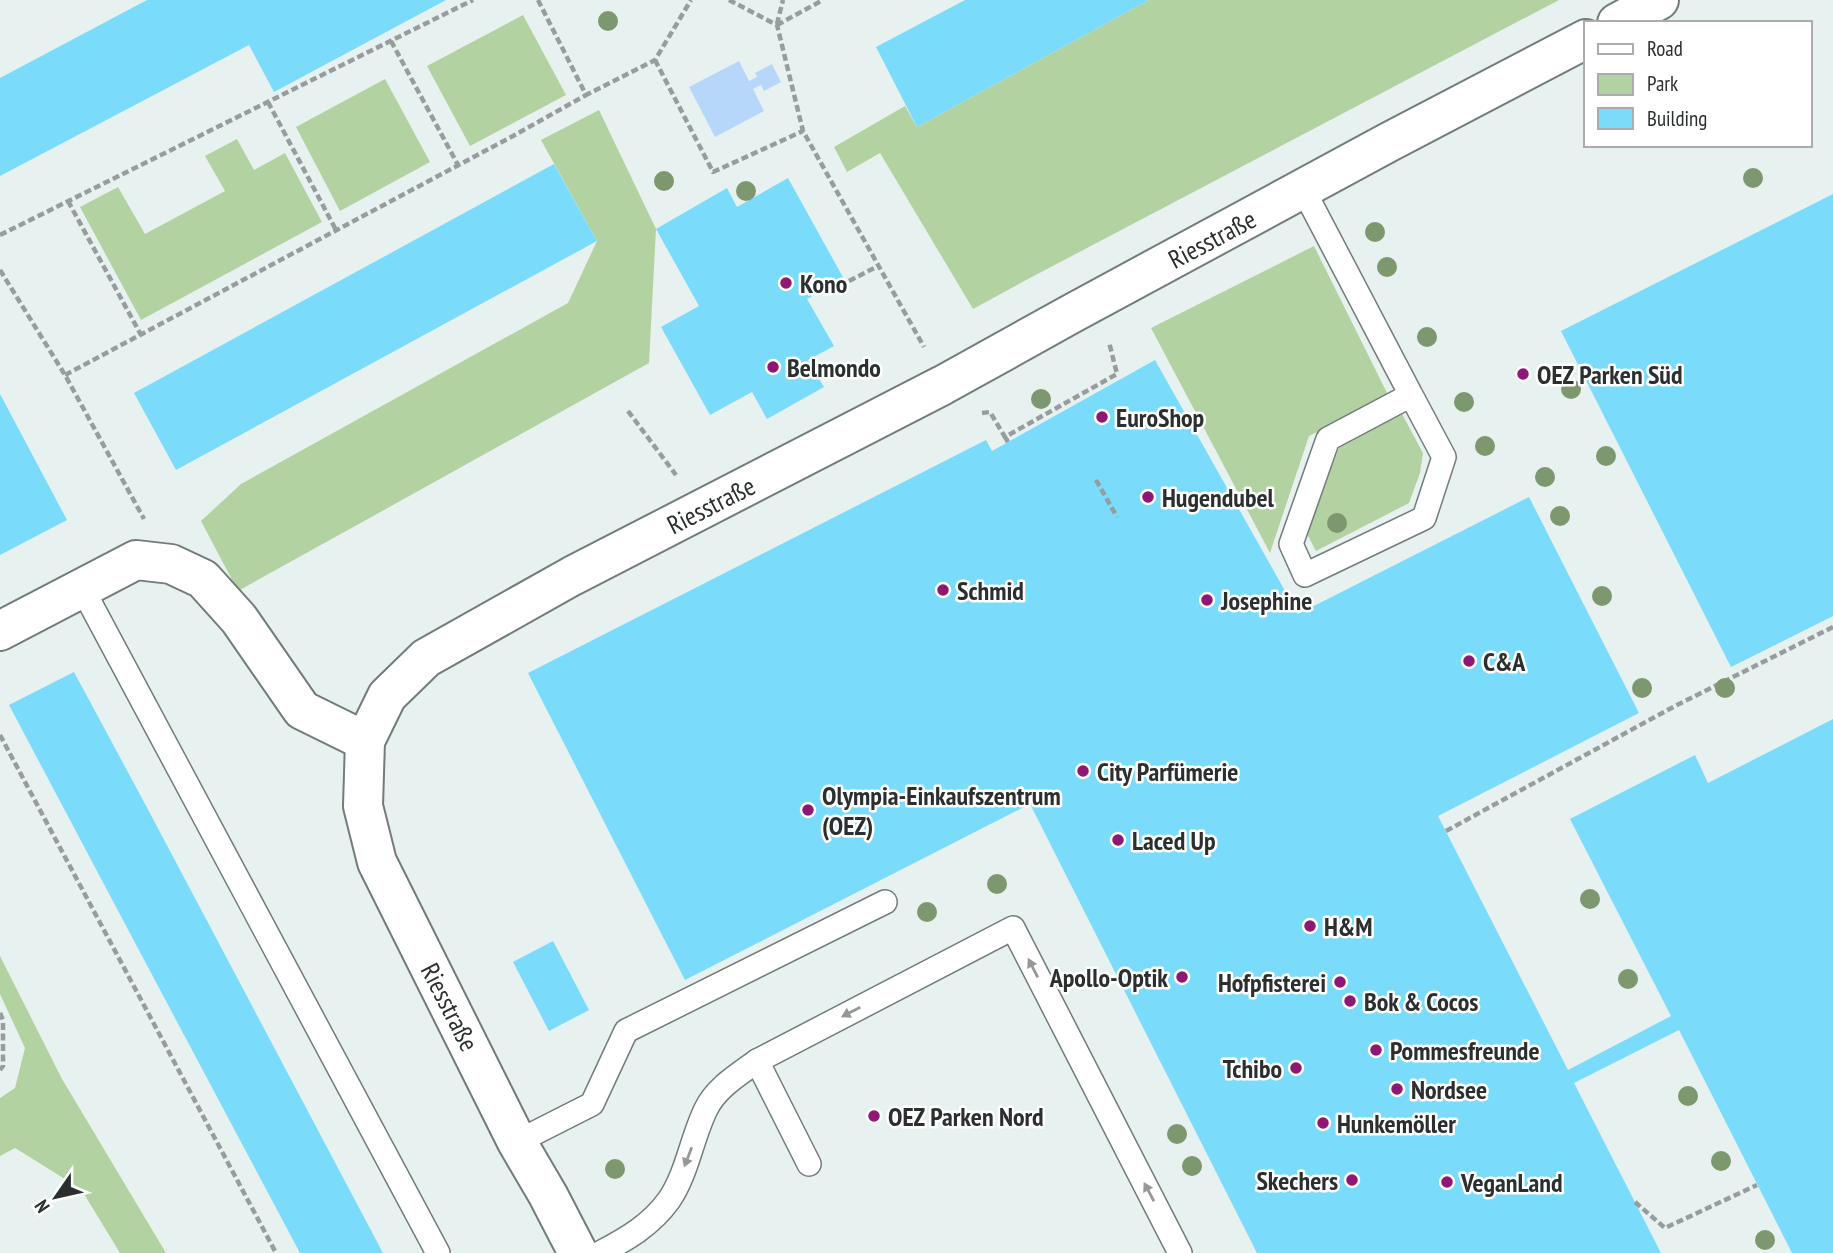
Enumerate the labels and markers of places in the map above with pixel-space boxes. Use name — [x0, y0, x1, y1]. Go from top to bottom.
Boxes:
place label: Kono — [800, 267, 847, 300]
marker: Kono — [778, 275, 794, 291]
place label: Belmondo — [787, 351, 881, 384]
place label: OEZ Parken Süd — [1537, 358, 1682, 391]
marker: Belmondo — [765, 359, 781, 375]
marker: OEZ Parken Süd — [1515, 366, 1531, 382]
place label: EuroShop — [1116, 401, 1204, 434]
marker: EuroShop — [1094, 409, 1110, 425]
place label: Hugendubel — [1162, 481, 1275, 514]
marker: Hugendubel — [1140, 489, 1156, 505]
place label: Schmid — [957, 574, 1024, 607]
marker: Schmid — [935, 582, 951, 598]
place label: Josephine — [1220, 584, 1312, 617]
marker: Josephine — [1199, 592, 1215, 608]
place label: C&A — [1483, 645, 1526, 678]
marker: C&A — [1461, 653, 1477, 669]
place label: City Parfümerie — [1097, 755, 1238, 788]
marker: City Parfümerie — [1075, 763, 1091, 779]
place label: Olympia-Einkaufszentrum (OEZ) — [822, 779, 1061, 842]
marker: Olympia-Einkaufszentrum (OEZ) — [800, 802, 816, 818]
place label: Laced Up — [1132, 824, 1216, 857]
marker: Laced Up — [1110, 832, 1126, 848]
place label: H&M — [1324, 910, 1373, 943]
marker: H&M — [1302, 918, 1318, 934]
place label: Apollo-Optik — [1049, 961, 1168, 994]
place label: Hofpfisterei — [1218, 966, 1326, 999]
marker: Apollo-Optik — [1174, 969, 1190, 985]
marker: Hofpfisterei — [1332, 974, 1348, 990]
place label: Bok & Cocos — [1364, 985, 1478, 1018]
marker: Bok & Cocos — [1342, 993, 1358, 1009]
place label: Pommesfreunde — [1390, 1034, 1540, 1067]
marker: Pommesfreunde — [1368, 1042, 1384, 1058]
place label: Tchibo — [1223, 1052, 1282, 1085]
marker: Tchibo — [1288, 1060, 1304, 1076]
place label: Nordsee — [1411, 1073, 1487, 1106]
marker: Nordsee — [1389, 1081, 1405, 1097]
place label: OEZ Parken Nord — [888, 1100, 1044, 1133]
place label: Hunkemöller — [1337, 1107, 1456, 1140]
marker: OEZ Parken Nord — [866, 1108, 882, 1124]
marker: Hunkemöller — [1315, 1115, 1331, 1131]
place label: Skechers — [1256, 1164, 1338, 1197]
place label: VeganLand — [1460, 1166, 1563, 1199]
marker: Skechers — [1344, 1172, 1360, 1188]
marker: VeganLand — [1439, 1174, 1455, 1190]

